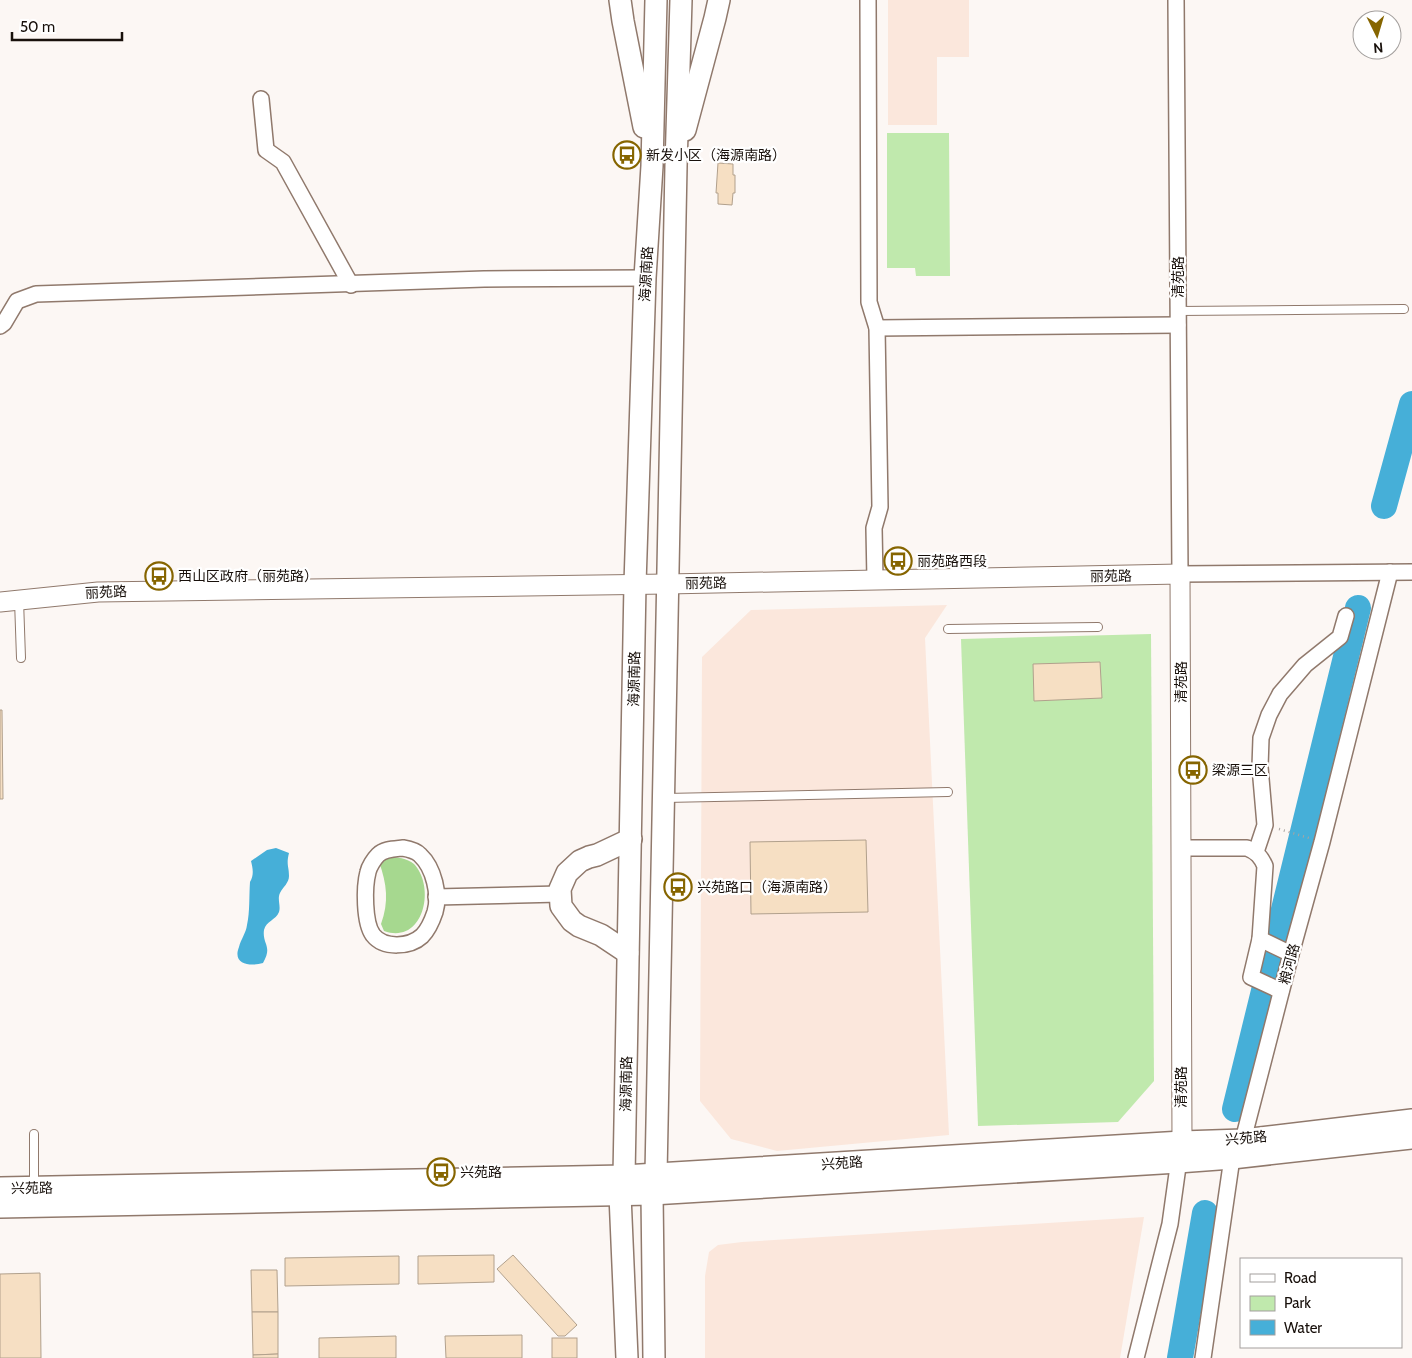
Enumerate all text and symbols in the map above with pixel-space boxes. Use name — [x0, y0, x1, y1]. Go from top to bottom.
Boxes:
scale bar — [12, 10, 122, 42]
north arrow — [1352, 10, 1402, 60]
text: 50 m — [20, 18, 55, 36]
text: N — [1372, 39, 1384, 57]
bus stop icon: 新发小区（海源南路） — [612, 140, 642, 170]
place label: 新发小区（海源南路） — [646, 146, 786, 164]
street label: 海源南路 — [636, 246, 656, 302]
street label: 清苑路 — [1169, 256, 1187, 298]
bus stop icon: 丽苑路西段 — [883, 546, 913, 576]
place label: 丽苑路西段 — [917, 552, 987, 570]
bus stop icon: 西山区政府（丽苑路） — [144, 561, 174, 591]
place label: 西山区政府（丽苑路） — [178, 567, 318, 585]
street label: 丽苑路 — [1090, 567, 1132, 585]
street label: 丽苑路 — [685, 574, 727, 592]
street label: 丽苑路 — [85, 582, 127, 602]
street label: 海源南路 — [625, 651, 643, 707]
street label: 清苑路 — [1172, 661, 1190, 703]
bus stop icon: 梁源三区 — [1178, 755, 1208, 785]
place label: 梁源三区 — [1212, 761, 1268, 779]
bus stop icon: 兴苑路口（海源南路） — [663, 872, 693, 902]
place label: 兴苑路口（海源南路） — [697, 878, 837, 896]
street label: 粮河路 — [1275, 941, 1303, 987]
street label: 海源南路 — [617, 1056, 635, 1112]
street label: 清苑路 — [1172, 1066, 1190, 1108]
street label: 兴苑路 — [1224, 1127, 1268, 1149]
street label: 兴苑路 — [820, 1153, 864, 1173]
bus stop icon: 兴苑路 — [426, 1157, 456, 1187]
place label: 兴苑路 — [460, 1163, 502, 1181]
street label: 兴苑路 — [11, 1179, 53, 1197]
legend — [1240, 1258, 1402, 1348]
text: Road — [1284, 1269, 1317, 1287]
text: Park — [1284, 1294, 1311, 1312]
text: Water — [1284, 1319, 1322, 1337]

